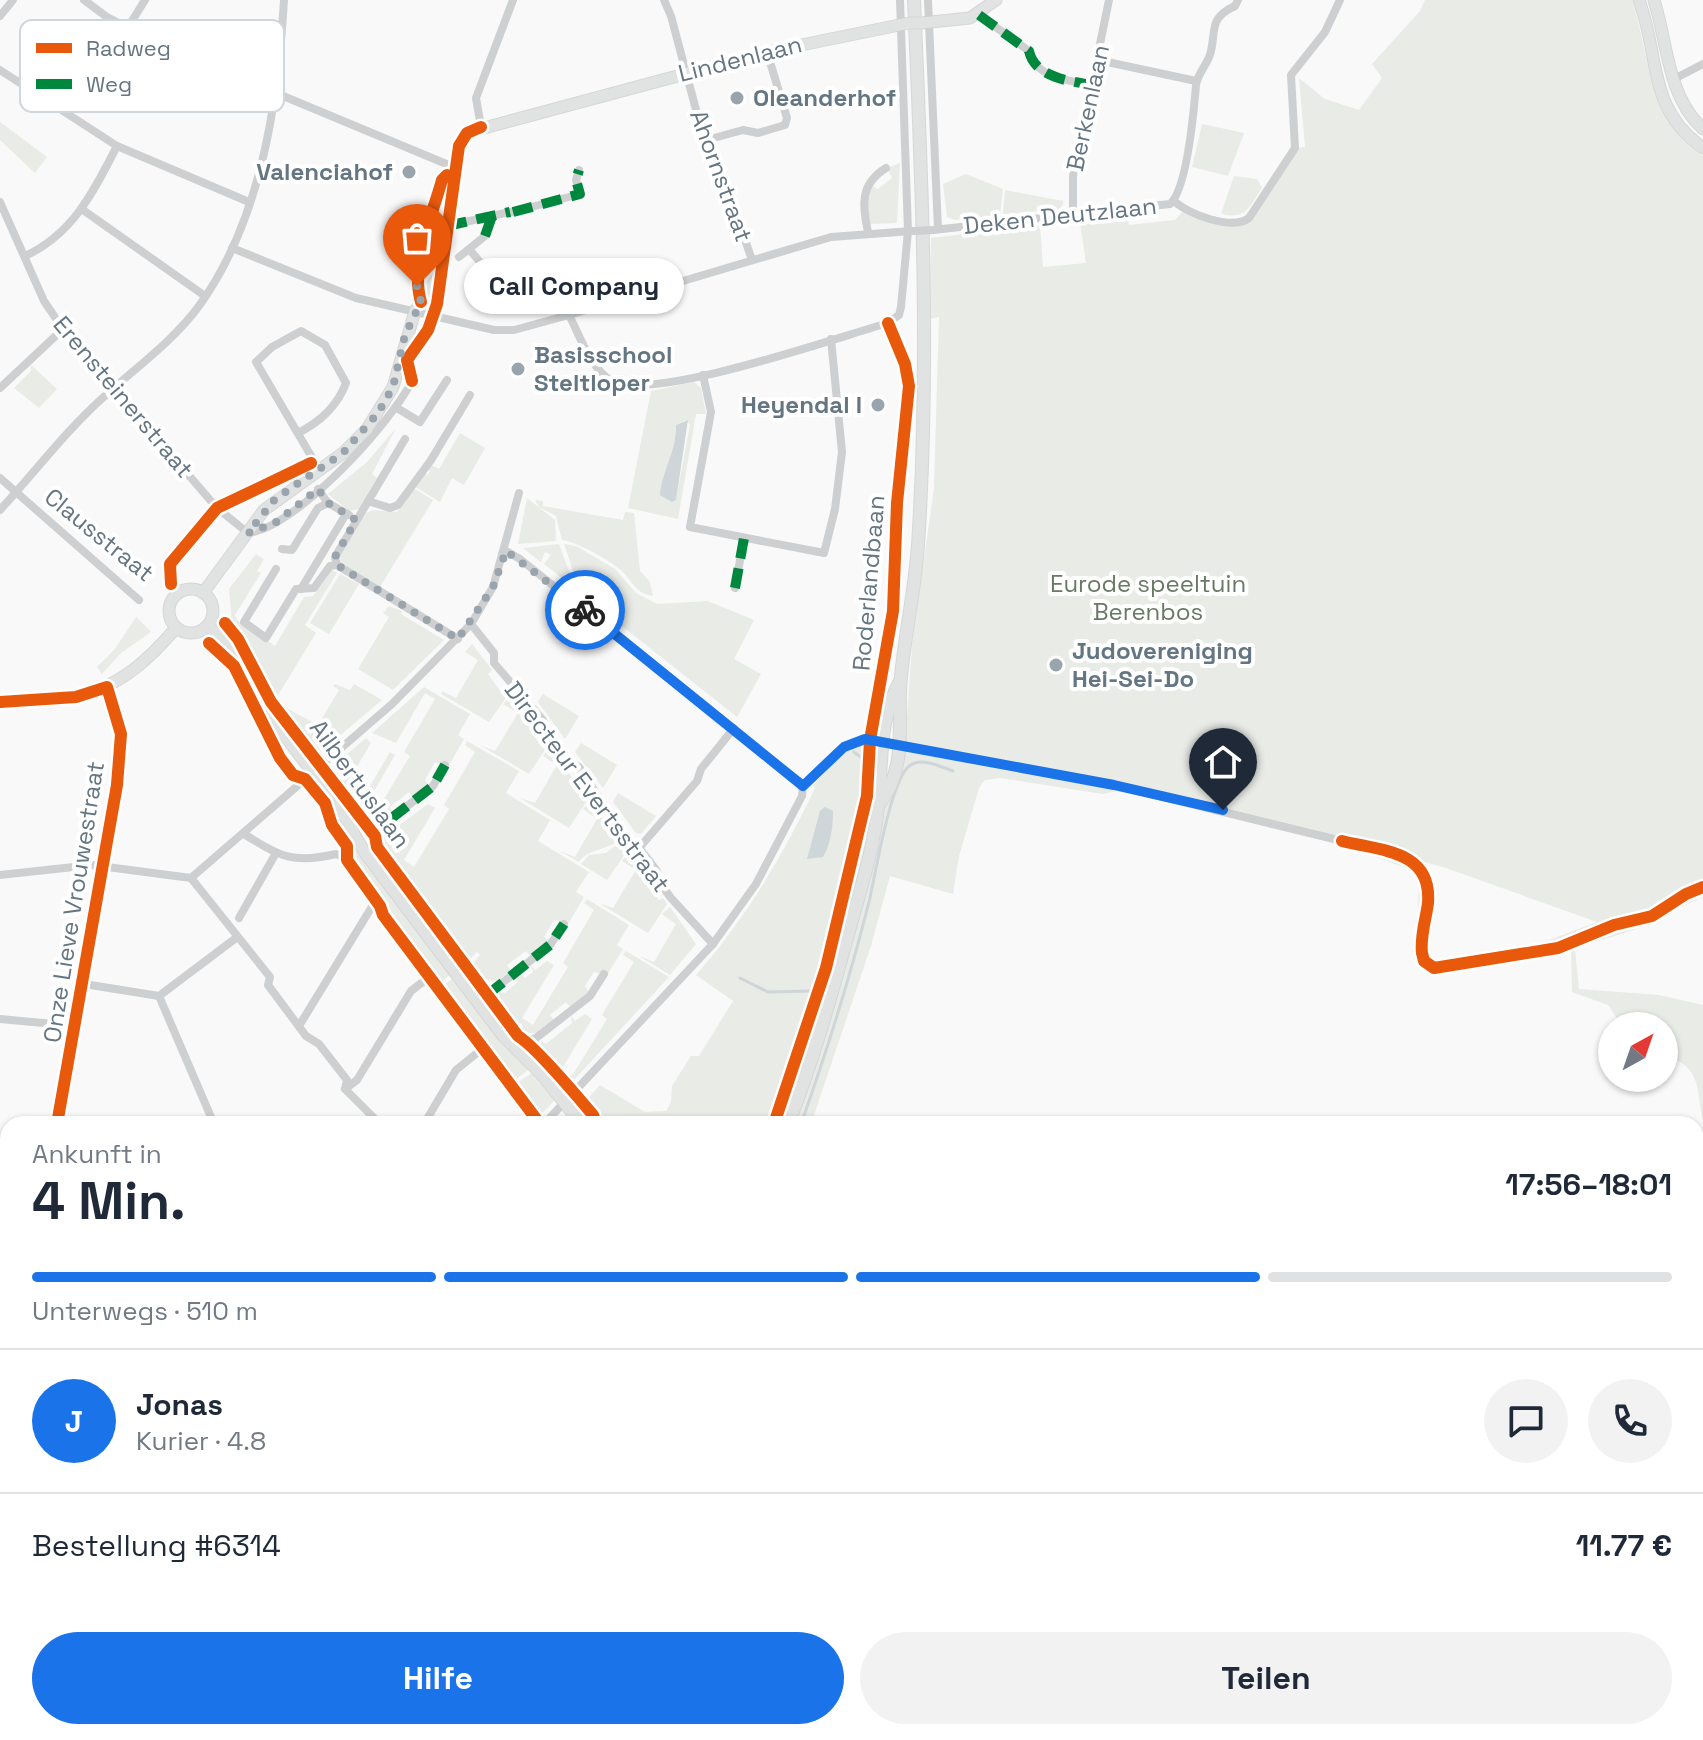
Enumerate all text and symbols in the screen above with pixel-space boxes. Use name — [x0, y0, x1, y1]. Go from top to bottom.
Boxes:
legend — [20, 20, 284, 112]
street label: Lindenlaan — [675, 28, 805, 89]
text: Radweg — [86, 34, 171, 62]
street label: Berkenlaan — [1059, 42, 1116, 174]
text: Weg — [86, 70, 132, 98]
place label: Oleanderhof — [753, 82, 896, 113]
marker: Oleanderhof — [728, 89, 746, 107]
street label: Ahornstraat — [683, 106, 760, 246]
place label: Valenciahof — [256, 156, 393, 187]
marker: Valenciahof — [400, 163, 418, 181]
street label: Deken Deutzlaan — [962, 190, 1158, 241]
pin — [383, 204, 451, 286]
icon: bag — [395, 216, 439, 260]
callout: Call Company — [465, 258, 685, 314]
text: Call Company — [489, 269, 659, 303]
street label: Erensteinerstraat — [47, 309, 200, 484]
place label: Basisschool Steltloper — [534, 339, 672, 398]
marker: Basisschool Steltloper — [509, 360, 527, 378]
place label: Heyendal I — [741, 389, 862, 420]
marker: Heyendal I — [869, 396, 887, 414]
street label: Clausstraat — [38, 481, 160, 588]
street label: Roderlandbaan — [845, 494, 892, 672]
park label: Eurode speeltuin Berenbos — [1050, 568, 1246, 627]
courier — [545, 570, 625, 650]
icon: bike — [563, 588, 607, 632]
place label: Judovereniging Hei-Sei-Do — [1072, 635, 1253, 694]
marker: Judovereniging Hei-Sei-Do — [1047, 656, 1065, 674]
street label: Directeur Evertsstraat — [498, 675, 677, 898]
street label: Ailbertuslaan — [303, 713, 418, 854]
pin — [1189, 728, 1257, 810]
icon: home — [1201, 740, 1245, 784]
street label: Onze Lieve Vrouwestraat — [36, 759, 111, 1045]
north arrow — [1598, 1012, 1678, 1092]
map controls — [1598, 1012, 1678, 1092]
text: Ankunft in — [32, 1137, 162, 1171]
text: 17:56–18:01 — [1505, 1165, 1672, 1204]
text: 4 Min. — [32, 1168, 186, 1234]
text: Unterwegs · 510 m — [32, 1294, 258, 1328]
button: chat — [1484, 1379, 1568, 1463]
button: phone — [1588, 1379, 1672, 1463]
text: Jonas — [136, 1385, 223, 1424]
text: J — [65, 1402, 83, 1441]
text: Kurier · 4.8 — [136, 1424, 266, 1458]
text: Bestellung #6314 — [32, 1526, 281, 1565]
text: 11.77 € — [1576, 1526, 1672, 1565]
button: Hilfe — [32, 1632, 844, 1724]
button: Teilen — [860, 1632, 1672, 1724]

